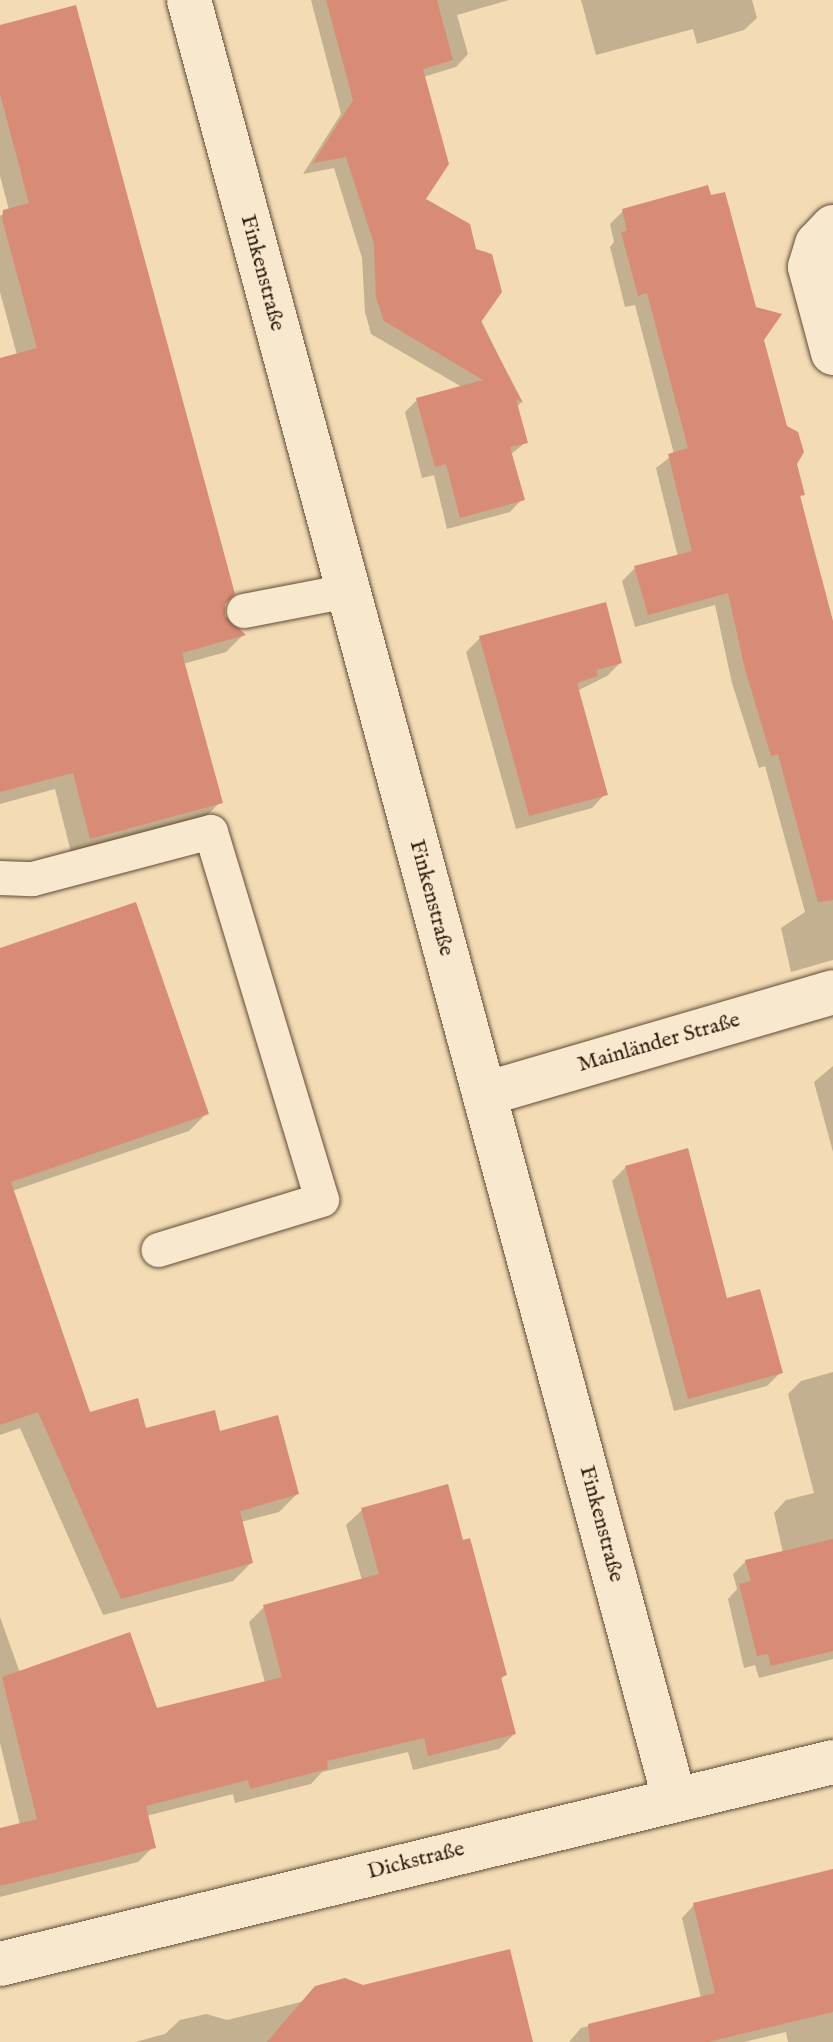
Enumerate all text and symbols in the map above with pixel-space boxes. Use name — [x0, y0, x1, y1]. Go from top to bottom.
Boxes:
street label: Finkenstraße — [234, 212, 290, 334]
street label: Finkenstraße — [403, 837, 459, 959]
street label: Mainländer Straße — [575, 1007, 743, 1079]
street label: Finkenstraße — [573, 1463, 629, 1585]
street label: Dickstraße — [365, 1836, 467, 1886]

